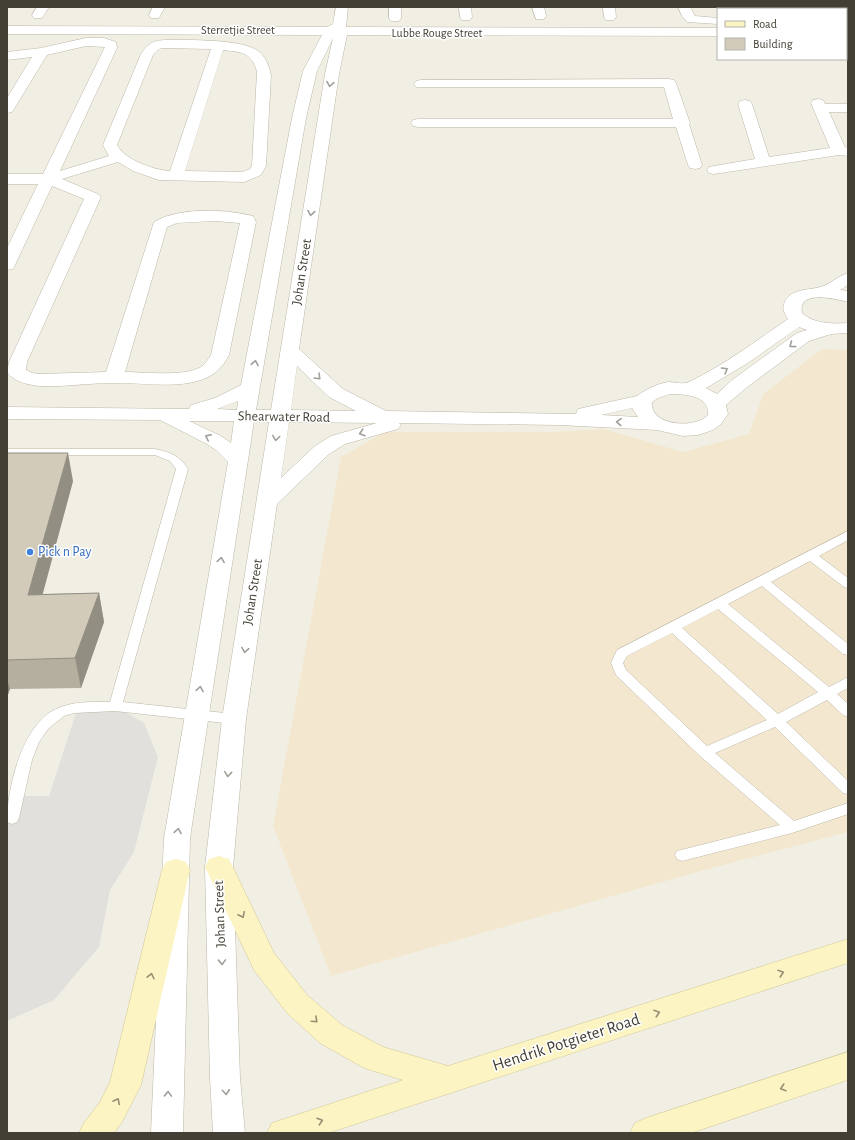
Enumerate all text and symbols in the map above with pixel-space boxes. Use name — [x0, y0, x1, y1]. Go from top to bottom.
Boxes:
legend — [717, 8, 847, 60]
text: Road — [753, 18, 777, 30]
street label: Sterretjie Street — [201, 24, 275, 37]
street label: Lubbe Rouge Street — [392, 27, 483, 39]
text: Building — [753, 38, 793, 50]
one-way arrow — [326, 81, 335, 87]
one-way arrow — [307, 210, 316, 216]
street label: Johan Street — [290, 237, 314, 306]
one-way arrow — [790, 340, 797, 347]
one-way arrow — [250, 360, 258, 366]
one-way arrow — [721, 367, 728, 374]
one-way arrow — [313, 373, 321, 380]
street label: Shearwater Road — [238, 409, 330, 425]
one-way arrow — [615, 418, 621, 426]
one-way arrow — [359, 428, 366, 437]
one-way arrow — [204, 434, 212, 442]
one-way arrow — [273, 435, 281, 441]
place label: Pick n Pay — [38, 545, 91, 559]
marker: Pick n Pay — [25, 547, 35, 557]
one-way arrow — [217, 557, 225, 563]
street label: Johan Street — [241, 557, 265, 626]
one-way arrow — [241, 647, 249, 653]
one-way arrow — [195, 686, 204, 692]
one-way arrow — [224, 771, 233, 777]
one-way arrow — [173, 828, 182, 834]
street label: Johan Street — [212, 880, 228, 948]
one-way arrow — [237, 910, 245, 918]
one-way arrow — [217, 959, 226, 965]
one-way arrow — [777, 969, 784, 978]
one-way arrow — [147, 973, 155, 979]
one-way arrow — [653, 1009, 660, 1018]
street label: Hendrik Potgieter Road — [490, 1010, 642, 1074]
one-way arrow — [310, 1016, 318, 1023]
one-way arrow — [780, 1084, 787, 1092]
one-way arrow — [222, 1089, 231, 1095]
one-way arrow — [164, 1091, 172, 1097]
one-way arrow — [112, 1098, 120, 1105]
one-way arrow — [316, 1117, 323, 1126]

